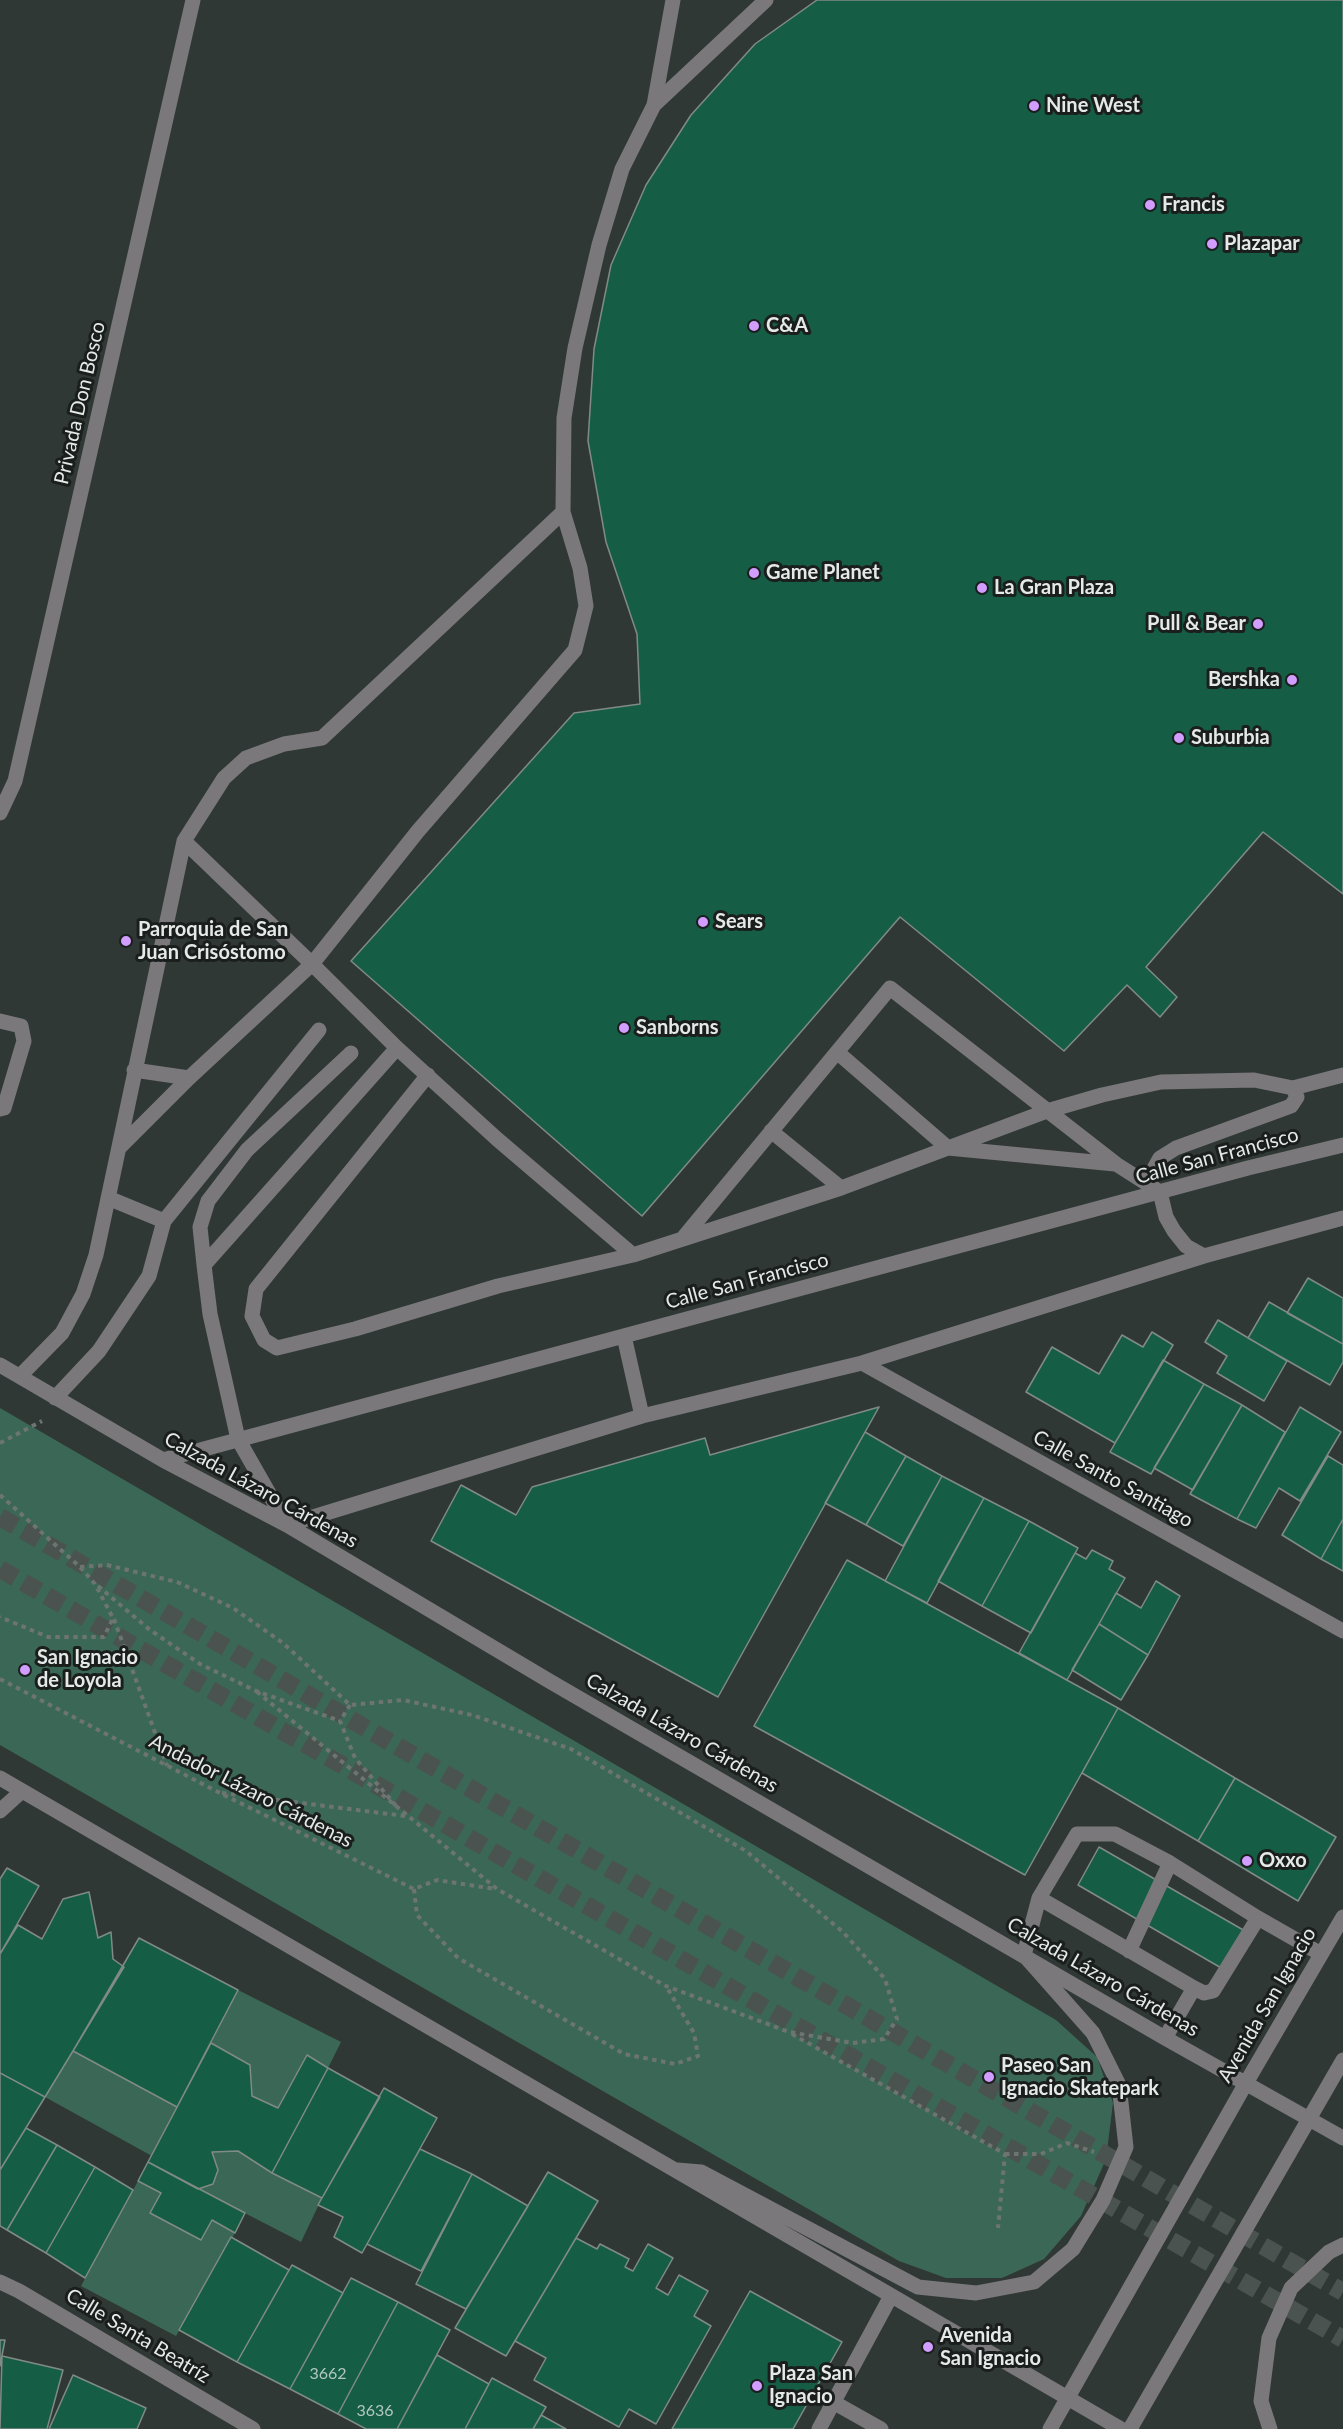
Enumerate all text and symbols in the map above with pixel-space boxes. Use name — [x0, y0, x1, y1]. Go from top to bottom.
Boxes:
place label: Nine West — [1046, 94, 1140, 118]
marker: Nine West — [1027, 99, 1041, 113]
place label: Francis — [1162, 193, 1225, 217]
marker: Francis — [1143, 198, 1157, 212]
place label: Plazapar — [1224, 232, 1300, 256]
marker: Plazapar — [1205, 237, 1219, 251]
place label: C&A — [766, 314, 808, 338]
street label: Privada Don Bosco — [50, 319, 110, 487]
marker: C&A — [747, 319, 761, 333]
place label: Game Planet — [766, 561, 880, 585]
marker: Game Planet — [747, 566, 761, 580]
place label: La Gran Plaza — [994, 576, 1114, 600]
marker: La Gran Plaza — [975, 581, 989, 595]
place label: Pull & Bear — [1147, 612, 1246, 636]
marker: Pull & Bear — [1251, 617, 1265, 631]
place label: Bershka — [1208, 668, 1280, 692]
marker: Bershka — [1285, 673, 1299, 687]
place label: Suburbia — [1191, 726, 1270, 750]
marker: Suburbia — [1172, 731, 1186, 745]
place label: Sears — [715, 910, 763, 934]
marker: Sears — [696, 915, 710, 929]
place label: Parroquia de San Juan Crisóstomo — [138, 918, 288, 965]
marker: Parroquia de San Juan Crisóstomo — [119, 934, 133, 948]
place label: Sanborns — [636, 1016, 719, 1040]
marker: Sanborns — [617, 1021, 631, 1035]
street label: Calle San Francisco — [1133, 1123, 1301, 1189]
street label: Calle San Francisco — [663, 1248, 831, 1314]
street label: Calle Santo Santiago — [1029, 1425, 1197, 1533]
street label: Calzada Lázaro Cárdenas — [160, 1427, 362, 1553]
place label: San Ignacio de Loyola — [37, 1646, 138, 1693]
marker: San Ignacio de Loyola — [18, 1663, 32, 1677]
street label: Calzada Lázaro Cárdenas — [582, 1668, 782, 1798]
street label: Andador Lázaro Cárdenas — [145, 1729, 357, 1853]
place label: Oxxo — [1259, 1849, 1307, 1873]
marker: Oxxo — [1240, 1854, 1254, 1868]
street label: Calzada Lázaro Cárdenas — [1003, 1912, 1203, 2042]
street label: Avenida San Ignacio — [1213, 1923, 1321, 2087]
place label: Paseo San Ignacio Skatepark — [1001, 2054, 1159, 2101]
marker: Paseo San Ignacio Skatepark — [982, 2070, 996, 2084]
street label: Calle Santa Beatríz — [62, 2284, 214, 2388]
place label: Avenida San Ignacio — [940, 2324, 1041, 2371]
marker: Avenida San Ignacio — [921, 2340, 935, 2354]
place label: Plaza San Ignacio — [769, 2362, 853, 2409]
house number: 3662 — [309, 2364, 347, 2384]
marker: Plaza San Ignacio — [750, 2379, 764, 2393]
house number: 3636 — [356, 2401, 394, 2421]

